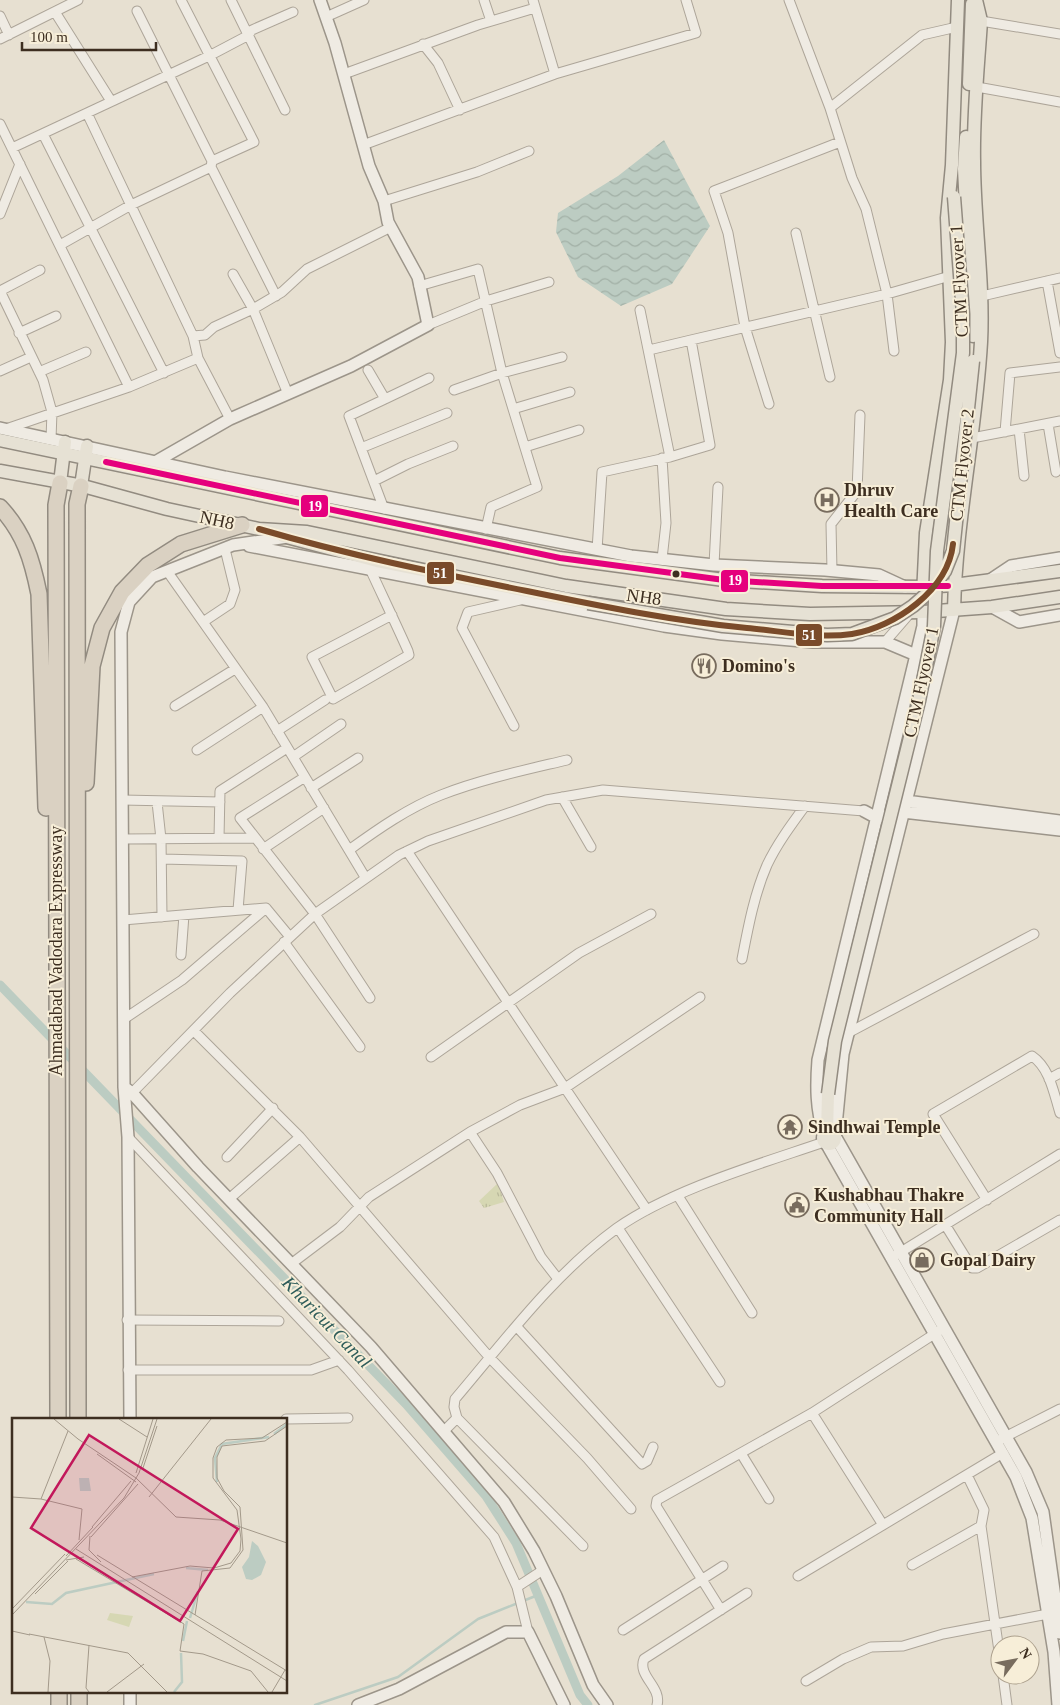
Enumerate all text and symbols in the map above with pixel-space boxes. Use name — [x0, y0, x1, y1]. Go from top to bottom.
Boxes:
scale bar — [22, 20, 156, 52]
text: 100 m — [30, 29, 68, 45]
street label: CTM Flyover 1 — [946, 224, 972, 338]
street label: CTM Flyover 2 — [946, 408, 978, 522]
place label: Dhruv Health Care — [844, 480, 938, 521]
hospital icon: Dhruv Health Care — [814, 487, 840, 513]
line badge: 19 — [300, 494, 329, 518]
text: 19 — [308, 499, 322, 514]
street label: NH8 — [198, 507, 236, 533]
line badge: 51 — [426, 561, 455, 585]
text: 51 — [433, 566, 447, 581]
unlabelled marker — [671, 569, 681, 579]
line badge: 19 — [720, 569, 749, 593]
text: 19 — [728, 573, 742, 588]
street label: NH8 — [625, 585, 663, 609]
line badge: 51 — [795, 623, 823, 647]
street label: CTM Flyover 1 — [899, 625, 943, 739]
text: 51 — [802, 628, 816, 643]
restaurant icon: Domino's — [691, 653, 717, 679]
place label: Domino's — [722, 656, 795, 676]
street label: Ahmadabad Vadodara Expressway — [46, 826, 66, 1076]
temple icon: Sindhwai Temple — [777, 1114, 803, 1140]
place label: Sindhwai Temple — [808, 1117, 941, 1137]
place label: Kushabhau Thakre Community Hall — [814, 1185, 964, 1226]
public building icon: Kushabhau Thakre Community Hall — [784, 1192, 810, 1218]
shop icon: Gopal Dairy — [909, 1247, 935, 1273]
place label: Gopal Dairy — [940, 1250, 1036, 1270]
water label: Kharicut Canal — [278, 1271, 376, 1372]
inset map — [12, 1418, 288, 1692]
north arrow — [990, 1635, 1040, 1685]
text: N — [1017, 1645, 1035, 1662]

